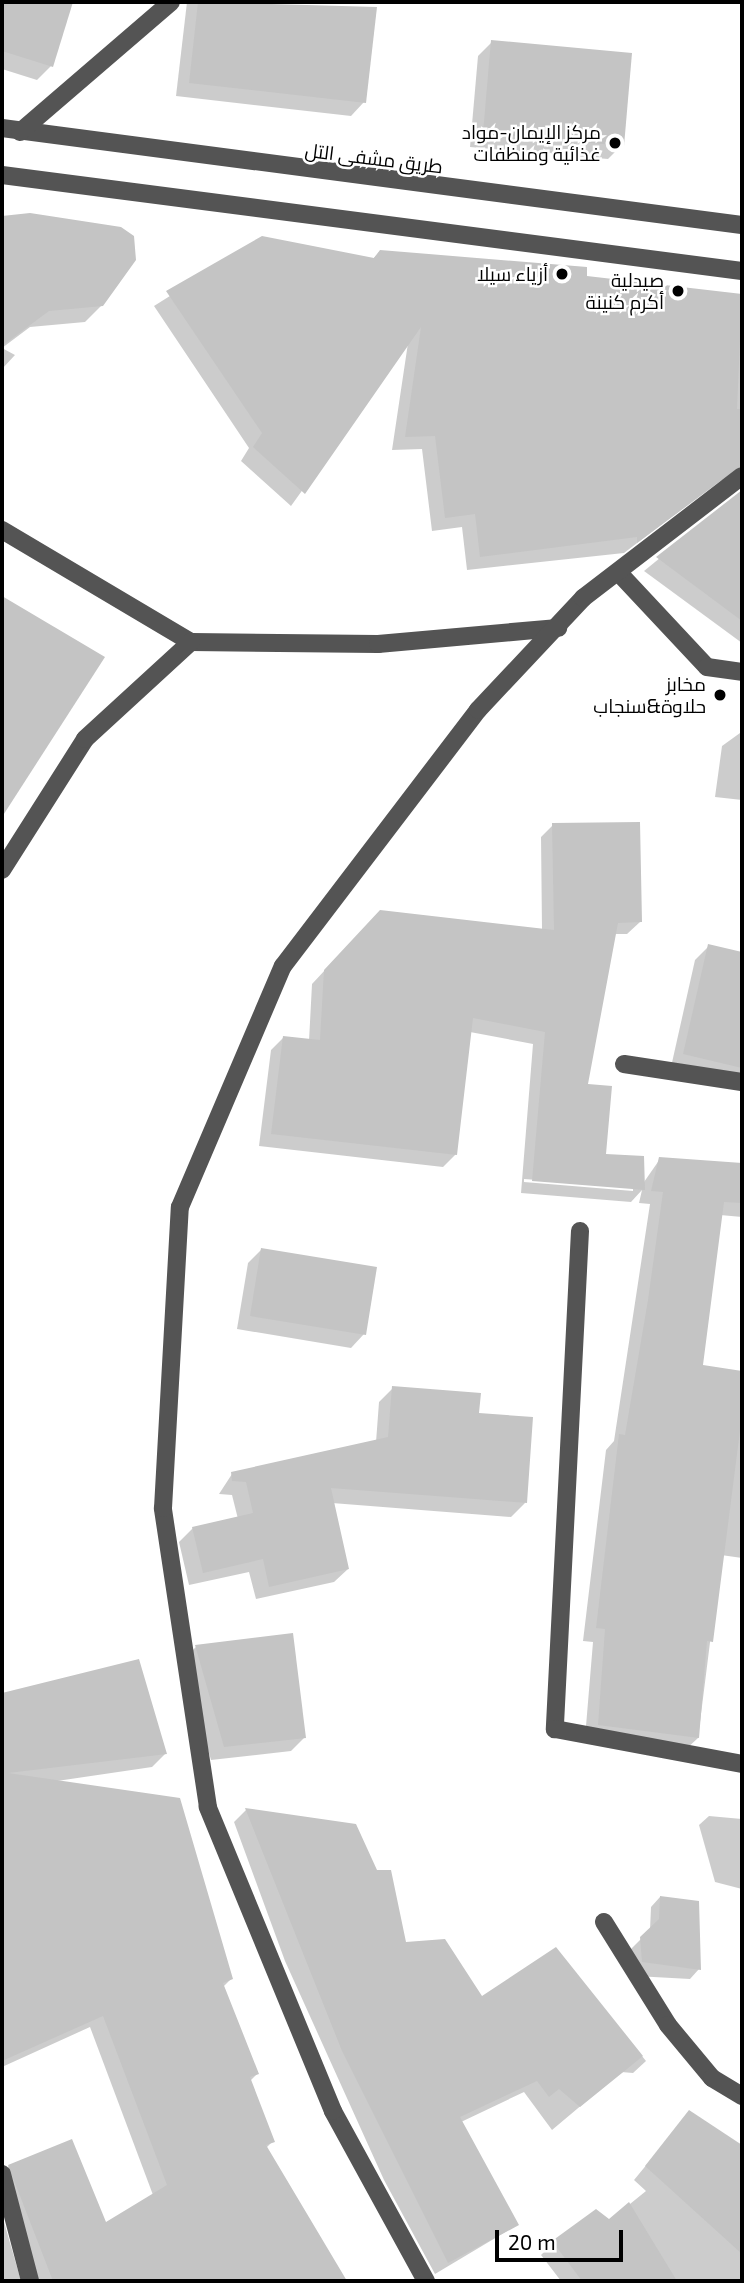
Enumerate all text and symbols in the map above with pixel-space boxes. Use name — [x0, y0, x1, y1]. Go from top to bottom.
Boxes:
place label: مركز الإيمان-مواد غذائية ومنظفات — [462, 121, 601, 165]
marker: مركز الإيمان-مواد غذائية ومنظفات — [607, 135, 623, 151]
street label: طريق مشفى التل — [304, 138, 444, 178]
place label: أزياء سيلا — [477, 263, 548, 285]
marker: أزياء سيلا — [554, 266, 570, 282]
place label: صيدلية أكرم كنينة — [586, 269, 664, 313]
marker: صيدلية أكرم كنينة — [670, 283, 686, 299]
place label: مخابز حلاوة&سنجاب — [593, 673, 706, 717]
marker: مخابز حلاوة&سنجاب — [712, 687, 728, 703]
scale bar — [499, 2216, 627, 2260]
text: 20 m — [508, 2229, 556, 2254]

